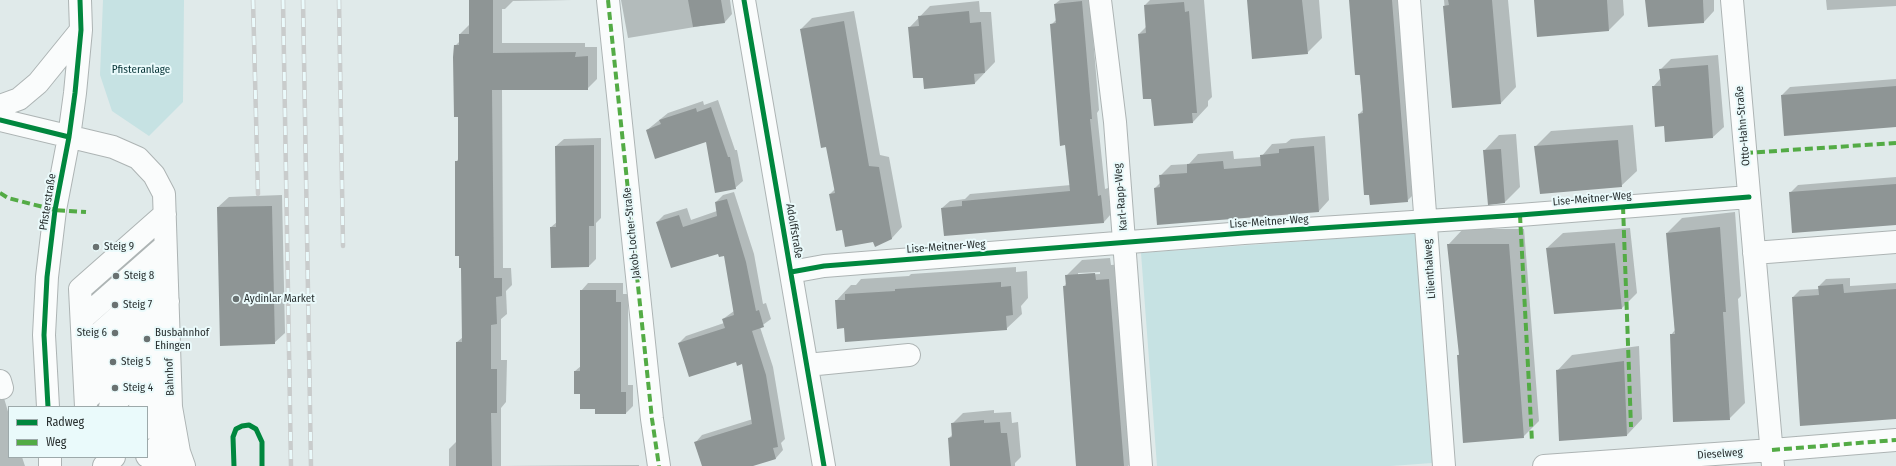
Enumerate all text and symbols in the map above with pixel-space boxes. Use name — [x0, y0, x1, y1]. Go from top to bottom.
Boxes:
park label: Pfisteranlage — [112, 63, 170, 77]
street label: Otto-Hahn-Straße — [1733, 85, 1753, 167]
street label: Karl-Rapp-Weg — [1111, 163, 1131, 231]
street label: Pfisterstraße — [37, 173, 59, 231]
street label: Jakob-Locher-Straße — [621, 187, 643, 279]
street label: Lise-Meitner-Weg — [1552, 189, 1632, 209]
street label: Adolffstraße — [783, 202, 805, 260]
street label: Lise-Meitner-Weg — [1229, 213, 1309, 231]
street label: Lise-Meitner-Weg — [906, 238, 986, 256]
street label: Lilienthalweg — [1421, 239, 1439, 299]
place label: Steig 9 — [104, 240, 134, 254]
marker: Steig 9 — [91, 242, 101, 252]
place label: Steig 8 — [124, 269, 154, 283]
marker: Steig 8 — [111, 271, 121, 281]
place label: Aydinlar Market — [244, 292, 315, 306]
marker: Aydinlar Market — [231, 294, 241, 304]
place label: Steig 7 — [123, 298, 152, 312]
marker: Steig 7 — [110, 300, 120, 310]
place label: Steig 6 — [77, 326, 107, 340]
place label: Busbahnhof Ehingen — [155, 326, 209, 352]
marker: Steig 6 — [110, 328, 120, 338]
marker: Busbahnhof Ehingen — [142, 334, 152, 344]
place label: Steig 5 — [121, 355, 151, 369]
marker: Steig 5 — [108, 357, 118, 367]
street label: Bahnhof — [163, 358, 177, 396]
place label: Steig 4 — [123, 381, 153, 395]
marker: Steig 4 — [110, 383, 120, 393]
legend — [8, 406, 148, 458]
text: Radweg — [46, 415, 84, 429]
text: Weg — [46, 435, 66, 449]
street label: Dieselweg — [1697, 446, 1743, 462]

